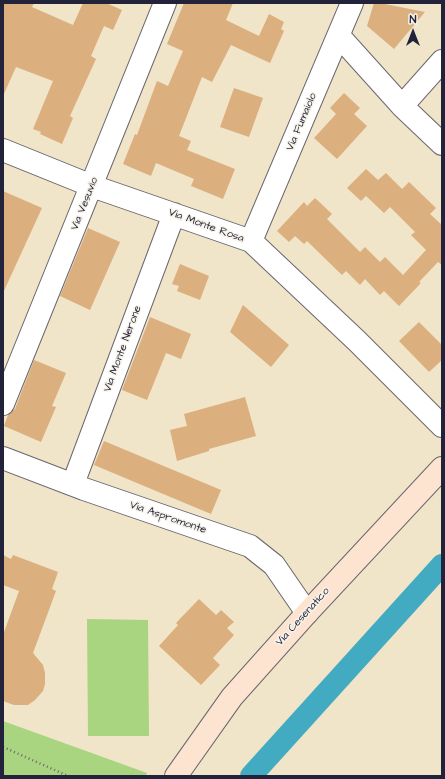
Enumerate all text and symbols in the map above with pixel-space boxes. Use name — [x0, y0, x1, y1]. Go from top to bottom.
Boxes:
north arrow — [393, 12, 433, 52]
text: N — [410, 12, 416, 27]
street label: Via Fumaiolo — [284, 91, 320, 153]
street label: Via Vesuvio — [68, 176, 102, 232]
street label: Via Monte Rosa — [166, 206, 246, 246]
street label: Via Monte Nerone — [101, 304, 145, 394]
street label: Via Aspromonte — [128, 499, 208, 537]
street label: Via Cesenatico — [273, 585, 333, 649]

